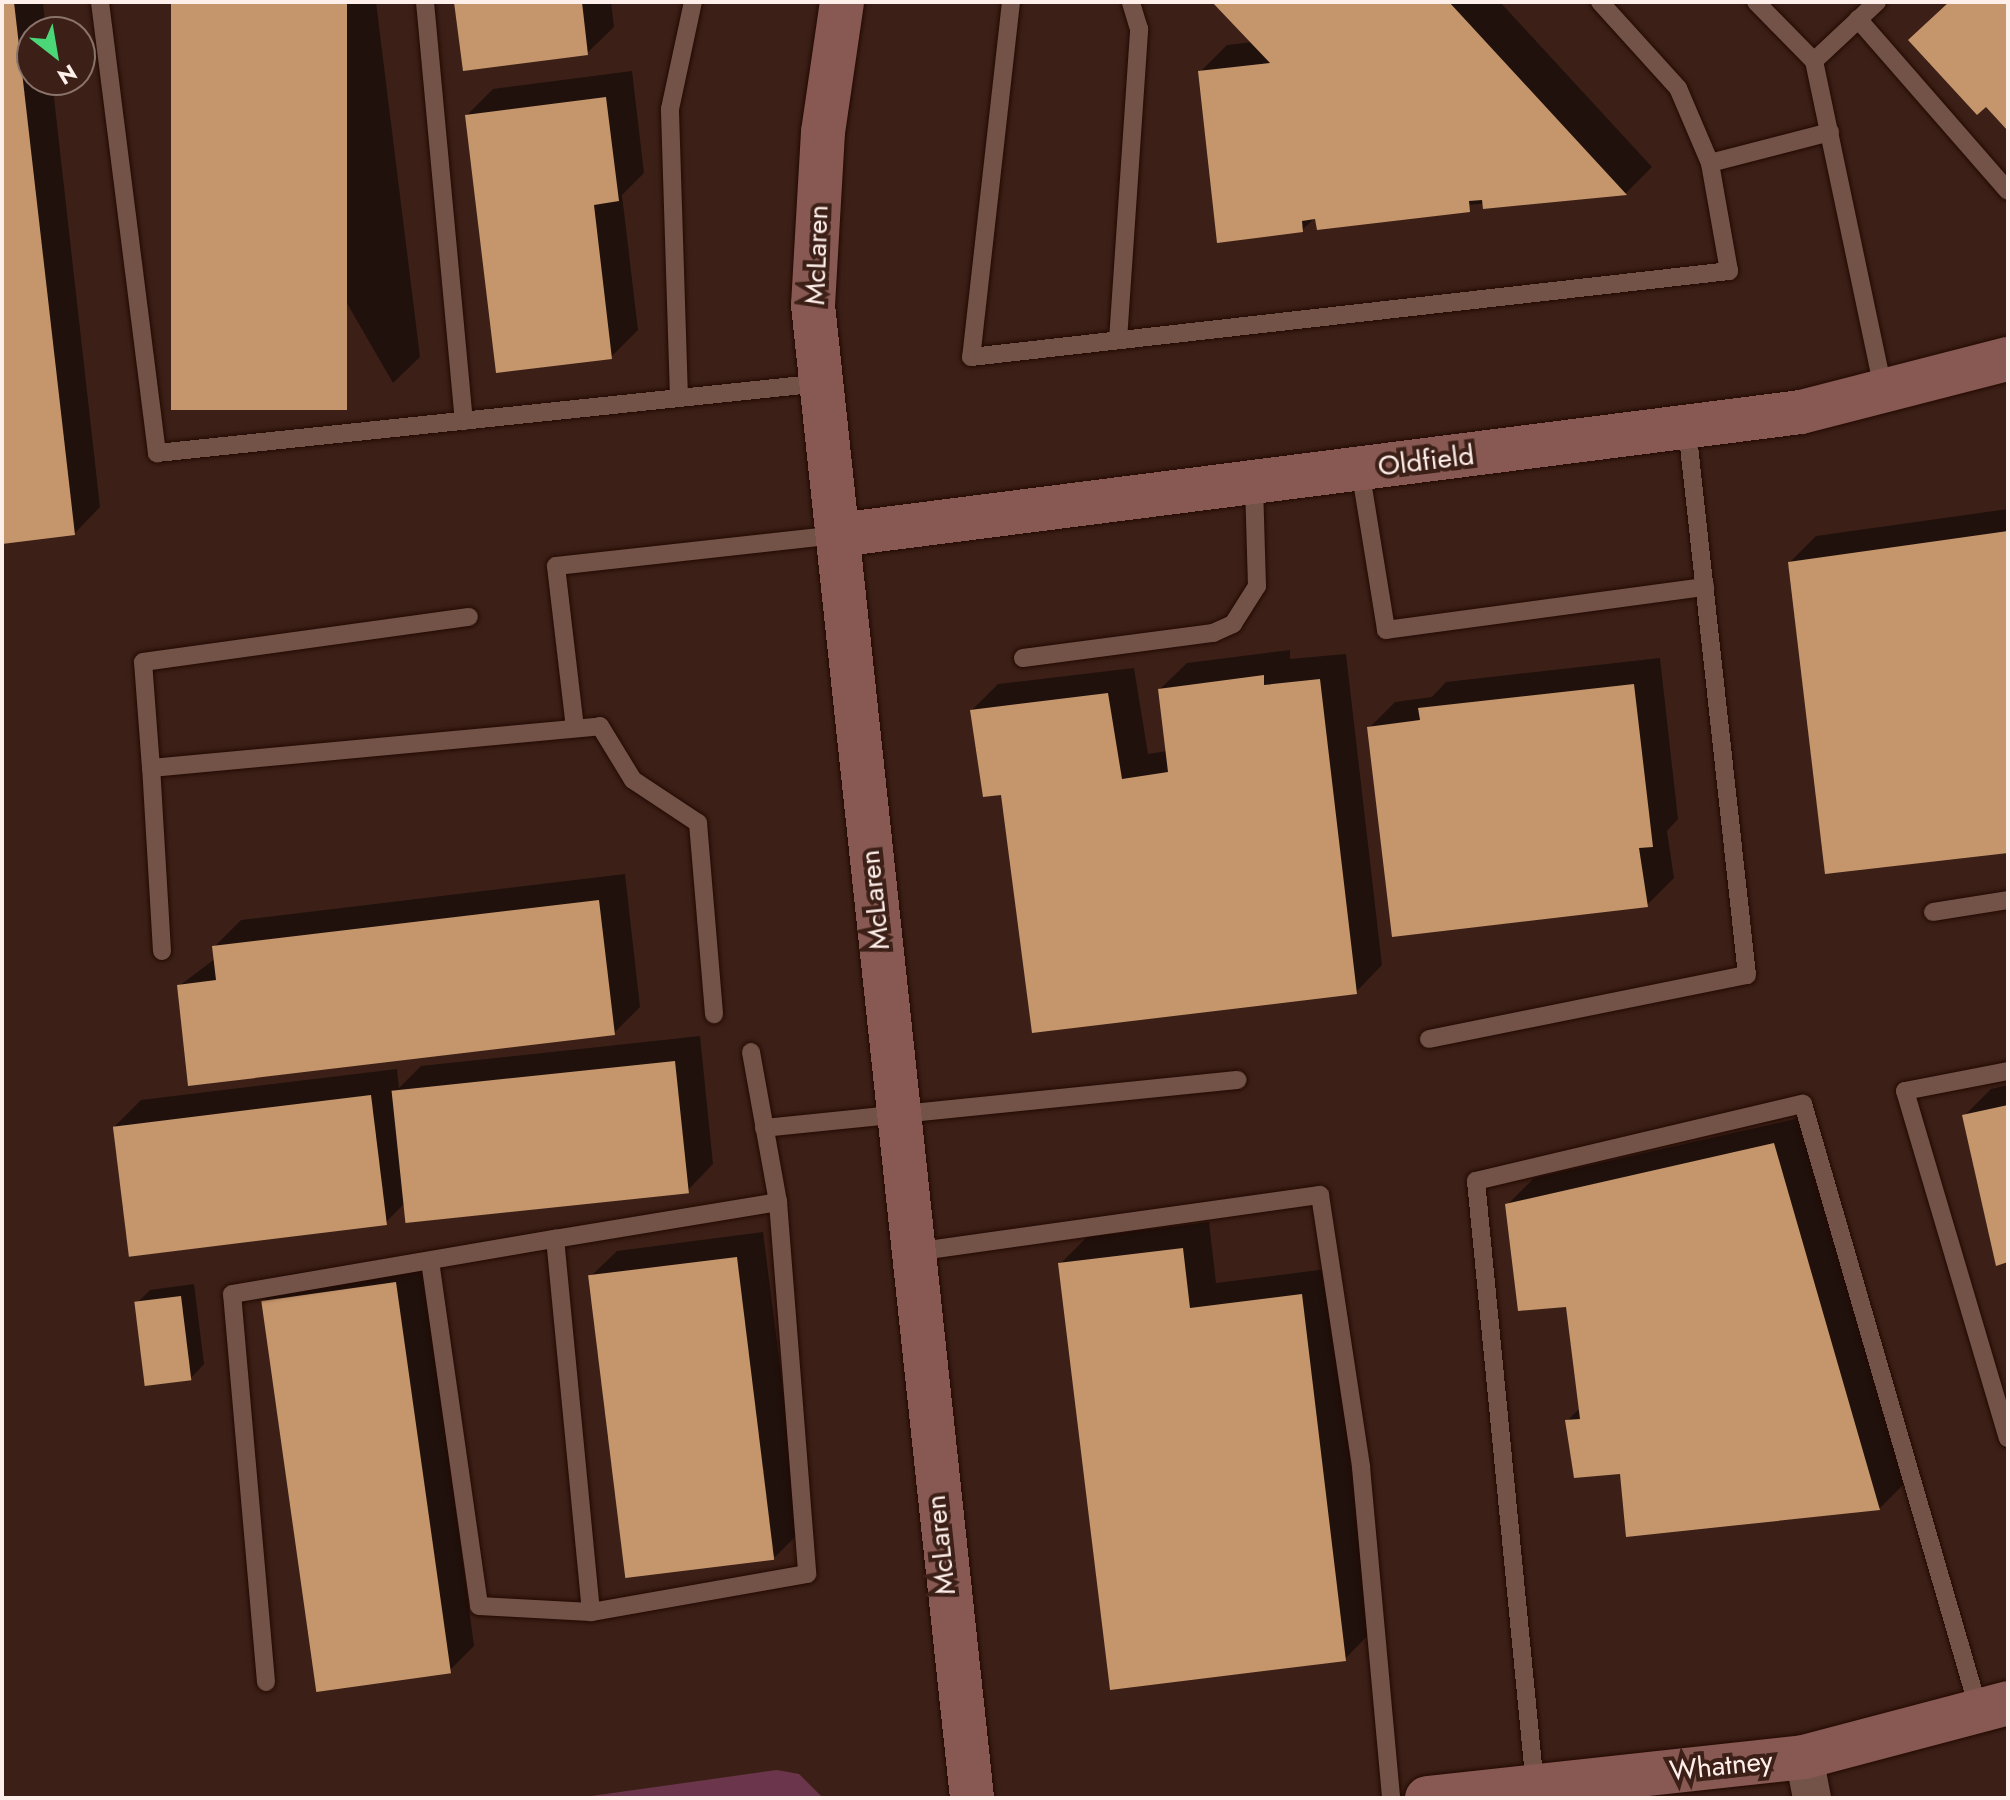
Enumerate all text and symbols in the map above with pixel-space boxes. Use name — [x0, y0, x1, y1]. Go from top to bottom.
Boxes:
north arrow — [16, 16, 96, 96]
text: N — [52, 57, 83, 93]
street label: McLaren — [798, 204, 836, 306]
street label: Oldfield — [1376, 438, 1476, 484]
street label: McLaren — [853, 848, 897, 952]
street label: McLaren — [919, 1493, 963, 1597]
street label: Whatney — [1668, 1744, 1774, 1788]

